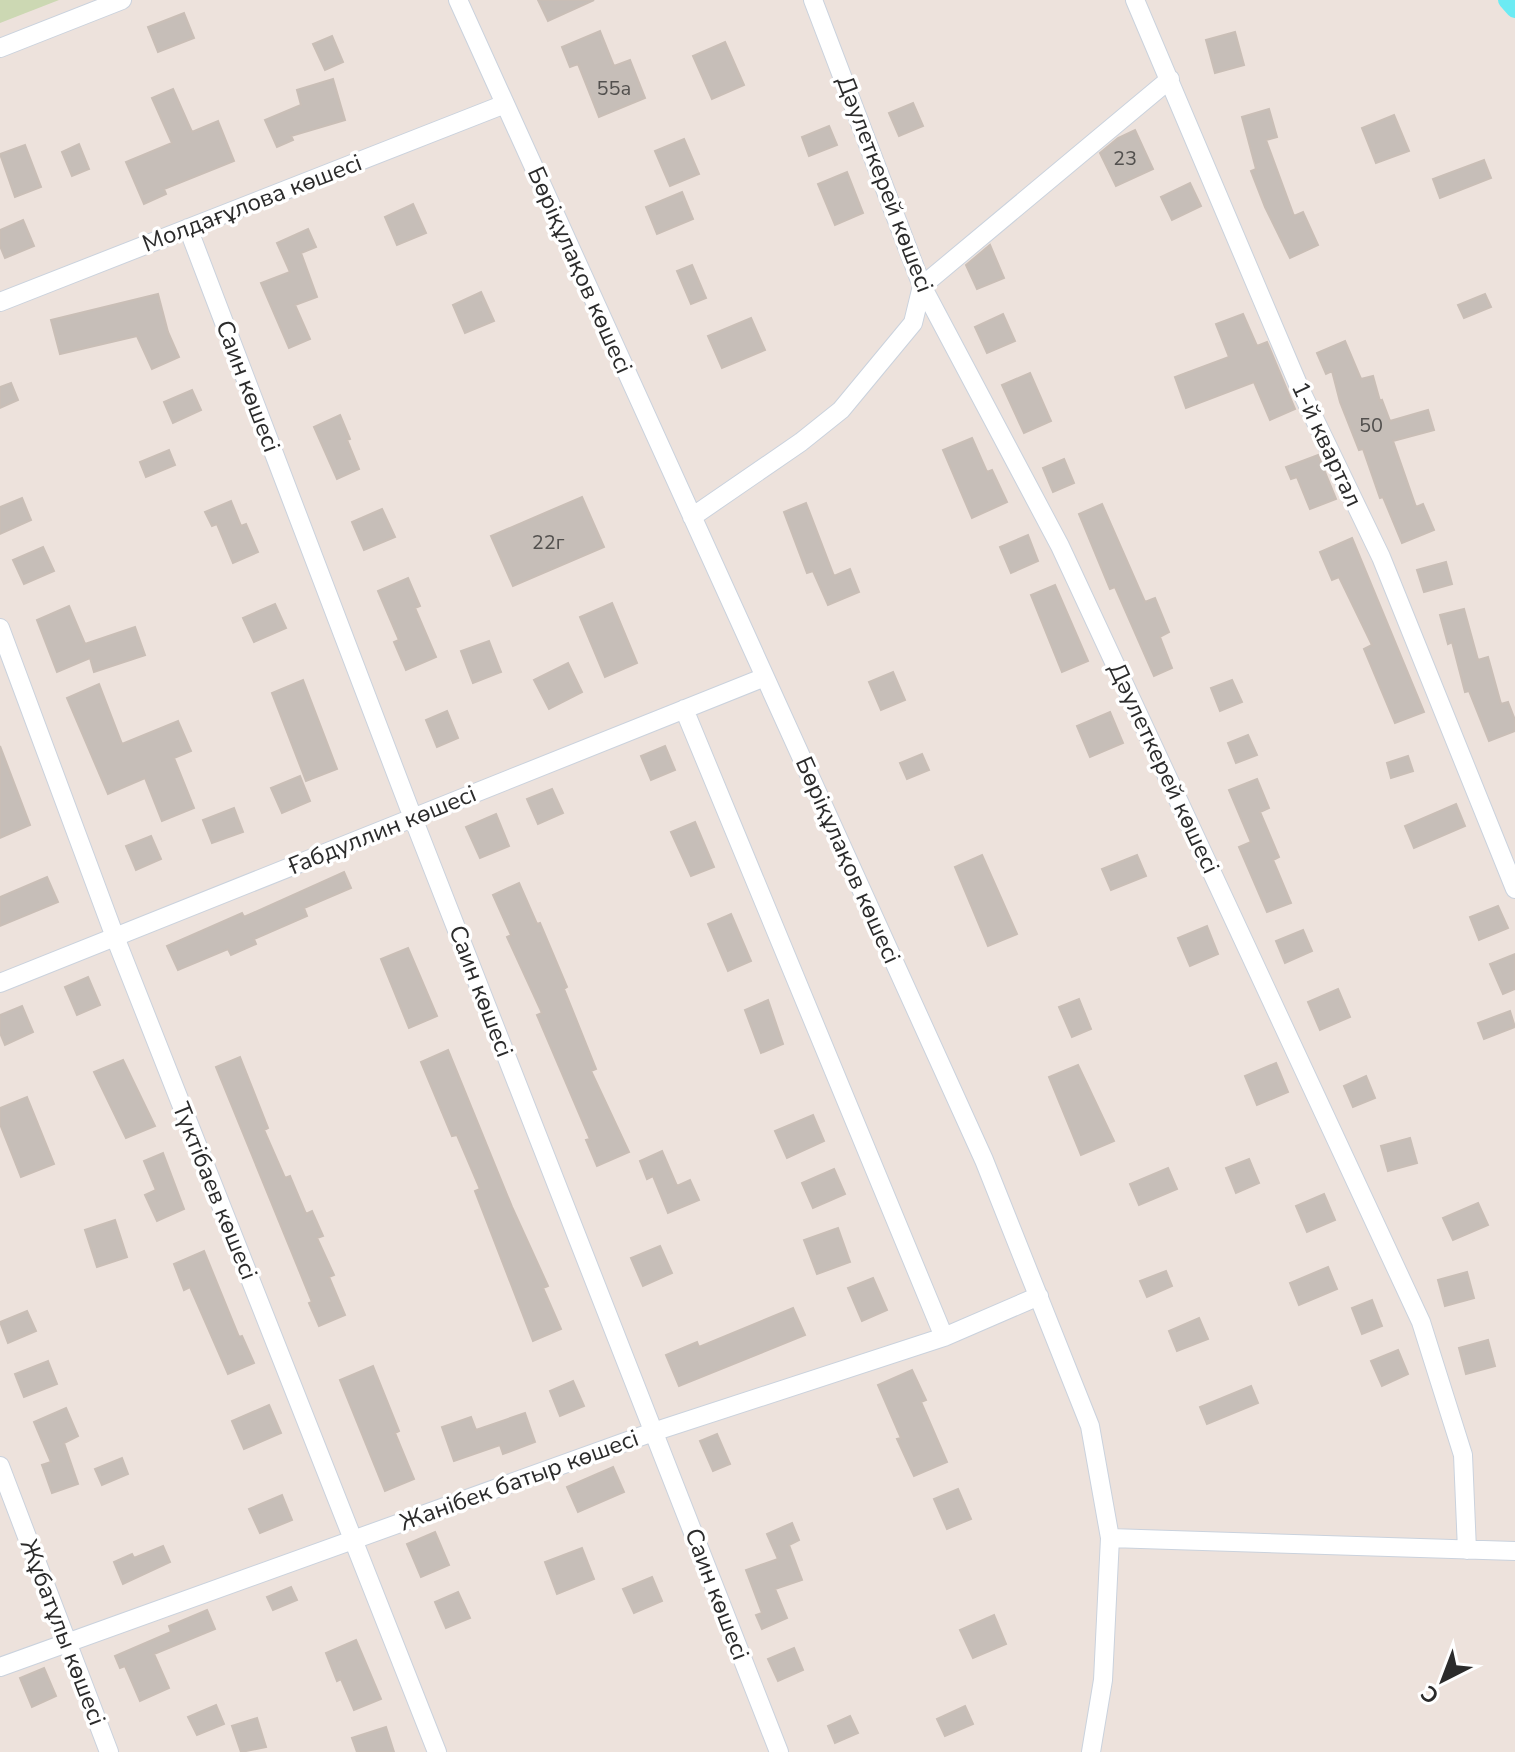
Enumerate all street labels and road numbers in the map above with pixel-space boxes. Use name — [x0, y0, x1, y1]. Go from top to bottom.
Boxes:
street label: Дәулеткерей көшесі — [829, 71, 941, 297]
street label: Молдағұлова көшесі — [138, 146, 366, 260]
street label: Бөріқұлақов көшесі — [520, 161, 640, 379]
street label: Саин көшесі — [208, 316, 288, 456]
street label: 1-й квартал — [1284, 376, 1370, 512]
street label: Дәулеткерей көшесі — [1101, 657, 1227, 879]
street label: Бөріқұлақов көшесі — [788, 751, 908, 969]
street label: Ғабдуллин көшесі — [283, 778, 481, 882]
street label: Саин көшесі — [441, 921, 521, 1061]
street label: Түктібаев көшесі — [165, 1098, 265, 1284]
street label: Жанібек батыр көшесі — [395, 1422, 643, 1538]
street label: Саин көшесі — [677, 1524, 757, 1664]
street label: Жұбатұлы көшесі — [13, 1534, 113, 1730]

